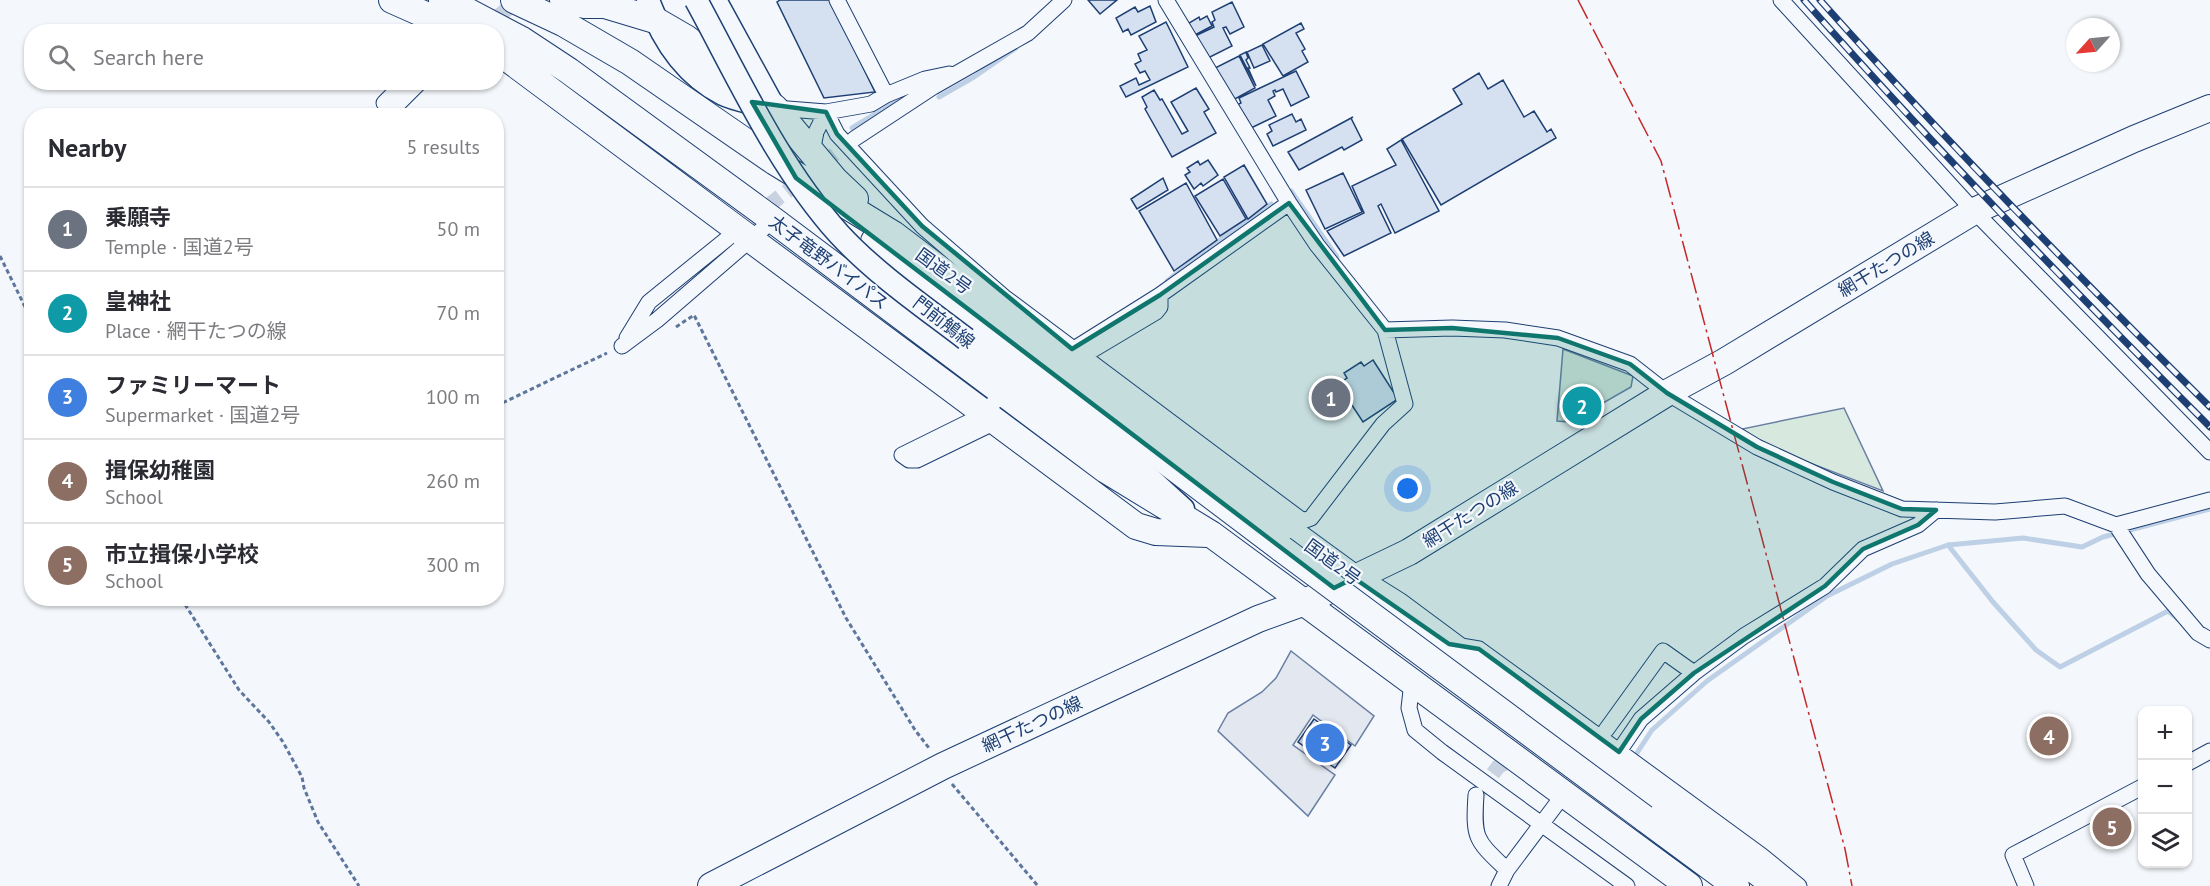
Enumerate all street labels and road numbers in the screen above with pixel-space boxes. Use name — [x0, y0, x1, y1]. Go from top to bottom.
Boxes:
street label: 太子竜野バイパス — [765, 210, 893, 314]
street label: 網干たつの線 — [1834, 226, 1938, 302]
street label: 国道2号 — [911, 243, 977, 299]
street label: 門前鵤線 — [909, 291, 979, 353]
street label: 網干たつの線 — [1418, 476, 1522, 552]
street label: 国道2号 — [1300, 534, 1366, 590]
street label: 網干たつの線 — [978, 691, 1086, 757]

